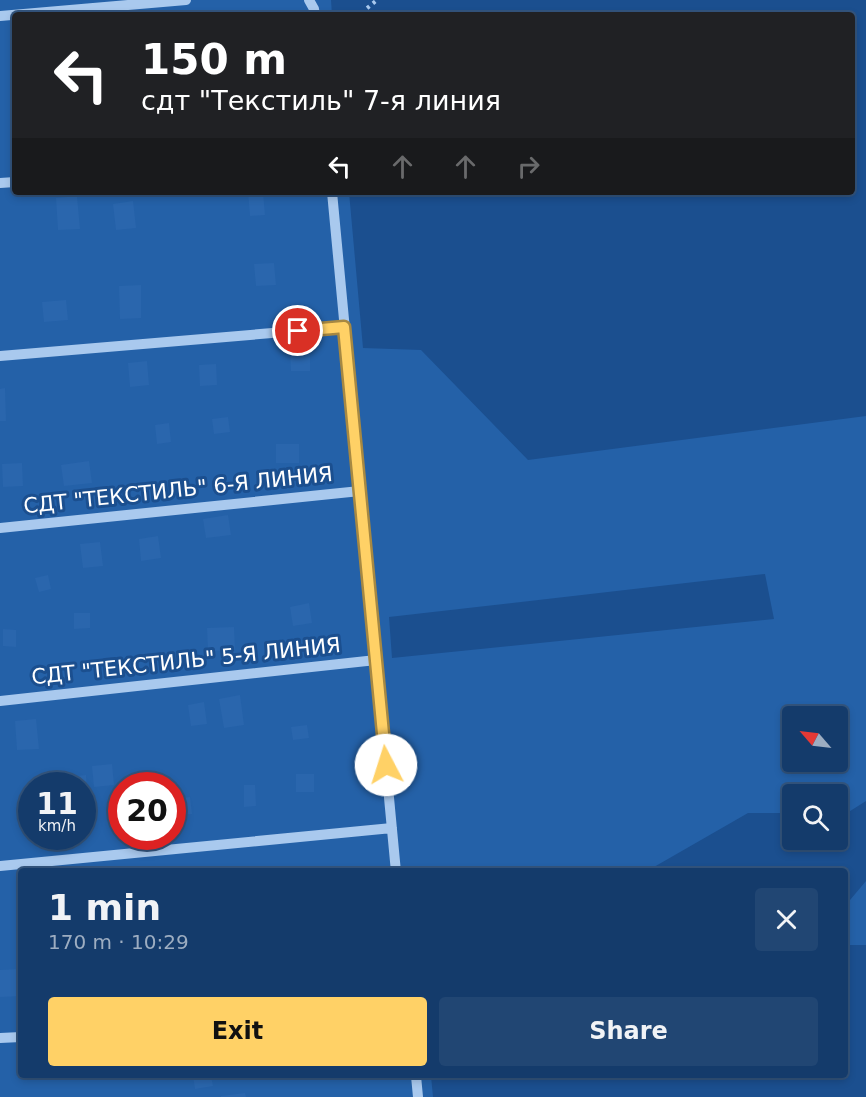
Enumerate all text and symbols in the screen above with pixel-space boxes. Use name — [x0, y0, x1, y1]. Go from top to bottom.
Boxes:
text: 150 m — [141, 35, 287, 84]
icon: left — [42, 36, 120, 114]
text: сдт "Текстиль" 7-я линия — [141, 85, 501, 116]
icon: left — [323, 150, 356, 183]
icon: ahead — [386, 150, 419, 183]
icon: ahead — [449, 150, 482, 183]
icon: right — [512, 150, 545, 183]
pin — [272, 305, 323, 356]
icon: arrive — [281, 314, 314, 347]
street label: СДТ "ТЕКСТИЛЬ" 6-Я ЛИНИЯ — [22, 462, 334, 518]
street label: СДТ "ТЕКСТИЛЬ" 5-Я ЛИНИЯ — [30, 633, 342, 689]
north arrow — [782, 706, 848, 772]
map controls — [782, 706, 848, 850]
position arrow — [354, 733, 418, 797]
speed limit sign: 20 — [108, 772, 186, 850]
button: search — [782, 784, 848, 850]
text: 11 — [36, 786, 78, 821]
text: km/h — [38, 817, 76, 835]
text: 1 min — [48, 887, 161, 928]
button: close — [755, 888, 818, 951]
text: 170 m · 10:29 — [48, 930, 189, 954]
button: Exit — [48, 997, 427, 1066]
button: Share — [439, 997, 818, 1066]

